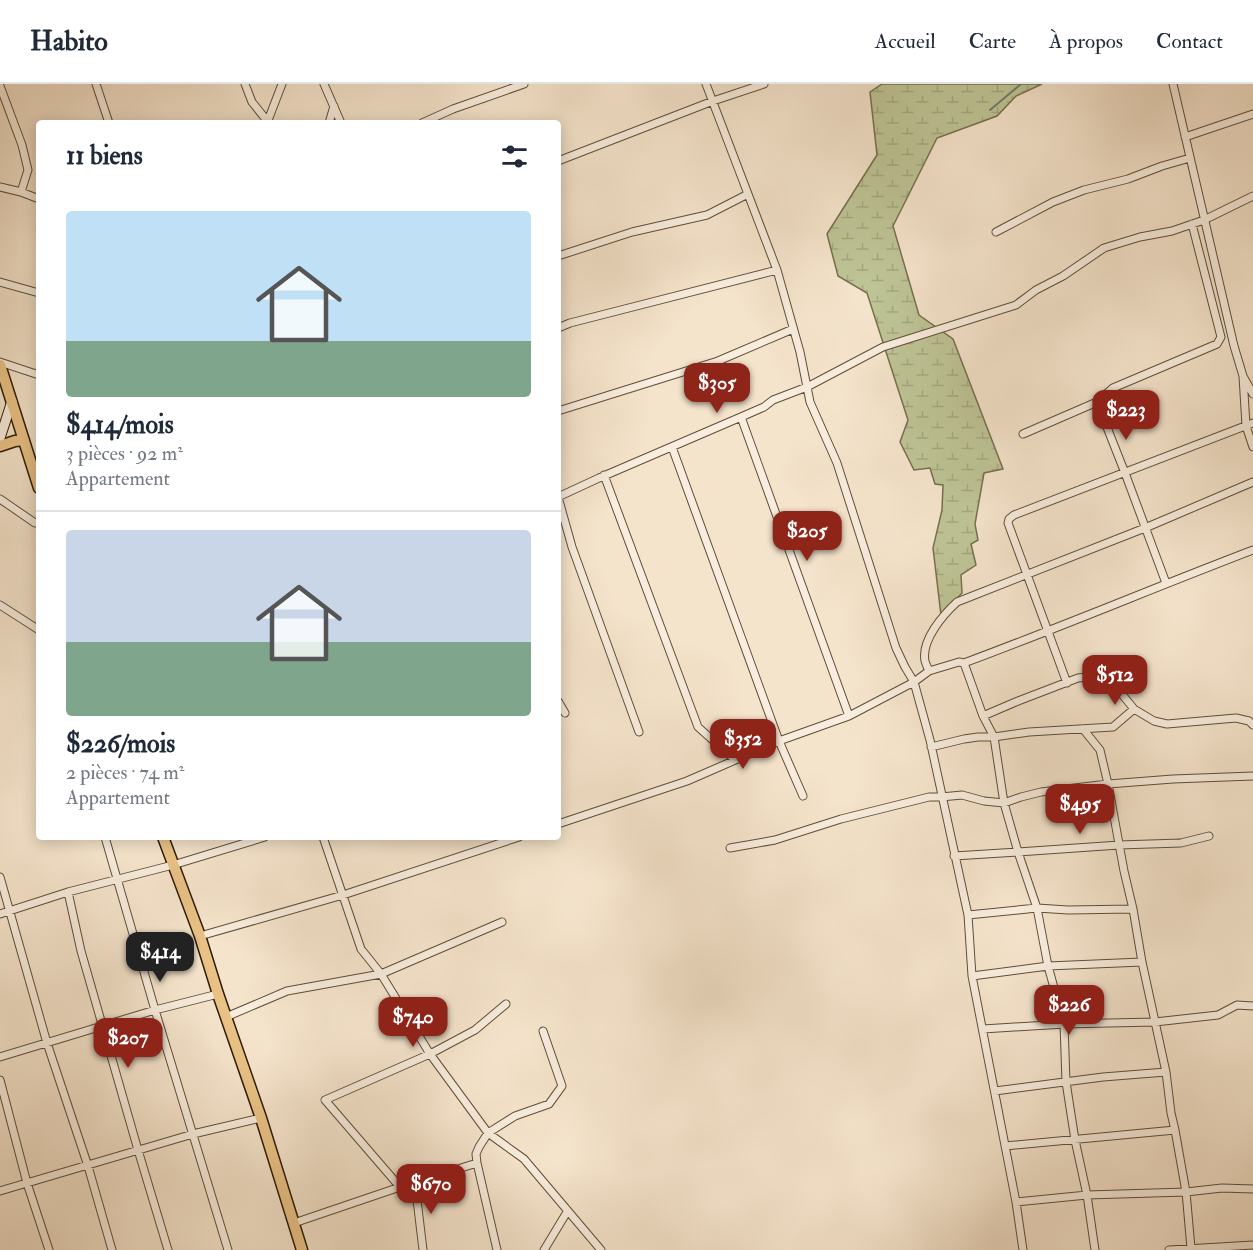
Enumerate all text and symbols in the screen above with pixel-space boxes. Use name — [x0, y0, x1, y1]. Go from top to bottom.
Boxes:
text: Habito — [30, 24, 108, 59]
text: Accueil — [875, 28, 936, 55]
text: Carte — [969, 28, 1016, 55]
text: À propos — [1049, 28, 1123, 55]
text: Contact — [1156, 28, 1223, 55]
text: 11 biens — [66, 140, 143, 172]
icon: filters — [498, 140, 531, 173]
icon: home — [245, 250, 353, 358]
pin: $305 — [681, 363, 753, 414]
text: $305 — [698, 370, 736, 395]
pin: $223 — [1090, 390, 1162, 441]
text: $223 — [1106, 397, 1146, 422]
text: $414/mois — [66, 409, 174, 441]
text: 3 pièces · 92 m² — [66, 441, 183, 466]
text: Appartement — [66, 466, 170, 491]
pin: $205 — [771, 511, 843, 562]
text: $205 — [787, 518, 827, 543]
icon: home — [245, 569, 353, 677]
pin: $512 — [1079, 655, 1151, 706]
text: $512 — [1096, 662, 1134, 687]
pin: $352 — [707, 719, 779, 770]
text: $352 — [724, 726, 762, 751]
text: $226/mois — [66, 728, 175, 760]
text: 2 pièces · 74 m² — [66, 760, 184, 785]
pin: $495 — [1044, 784, 1116, 835]
text: Appartement — [66, 785, 170, 810]
text: $495 — [1059, 791, 1101, 816]
pin: $414 — [124, 932, 196, 983]
text: $414 — [140, 939, 180, 964]
pin: $226 — [1033, 985, 1105, 1036]
text: $226 — [1048, 992, 1090, 1017]
pin: $740 — [377, 997, 449, 1048]
text: $740 — [392, 1004, 434, 1029]
pin: $207 — [92, 1018, 164, 1069]
text: $207 — [108, 1025, 148, 1050]
pin: $670 — [395, 1164, 467, 1215]
text: $670 — [411, 1171, 451, 1196]

